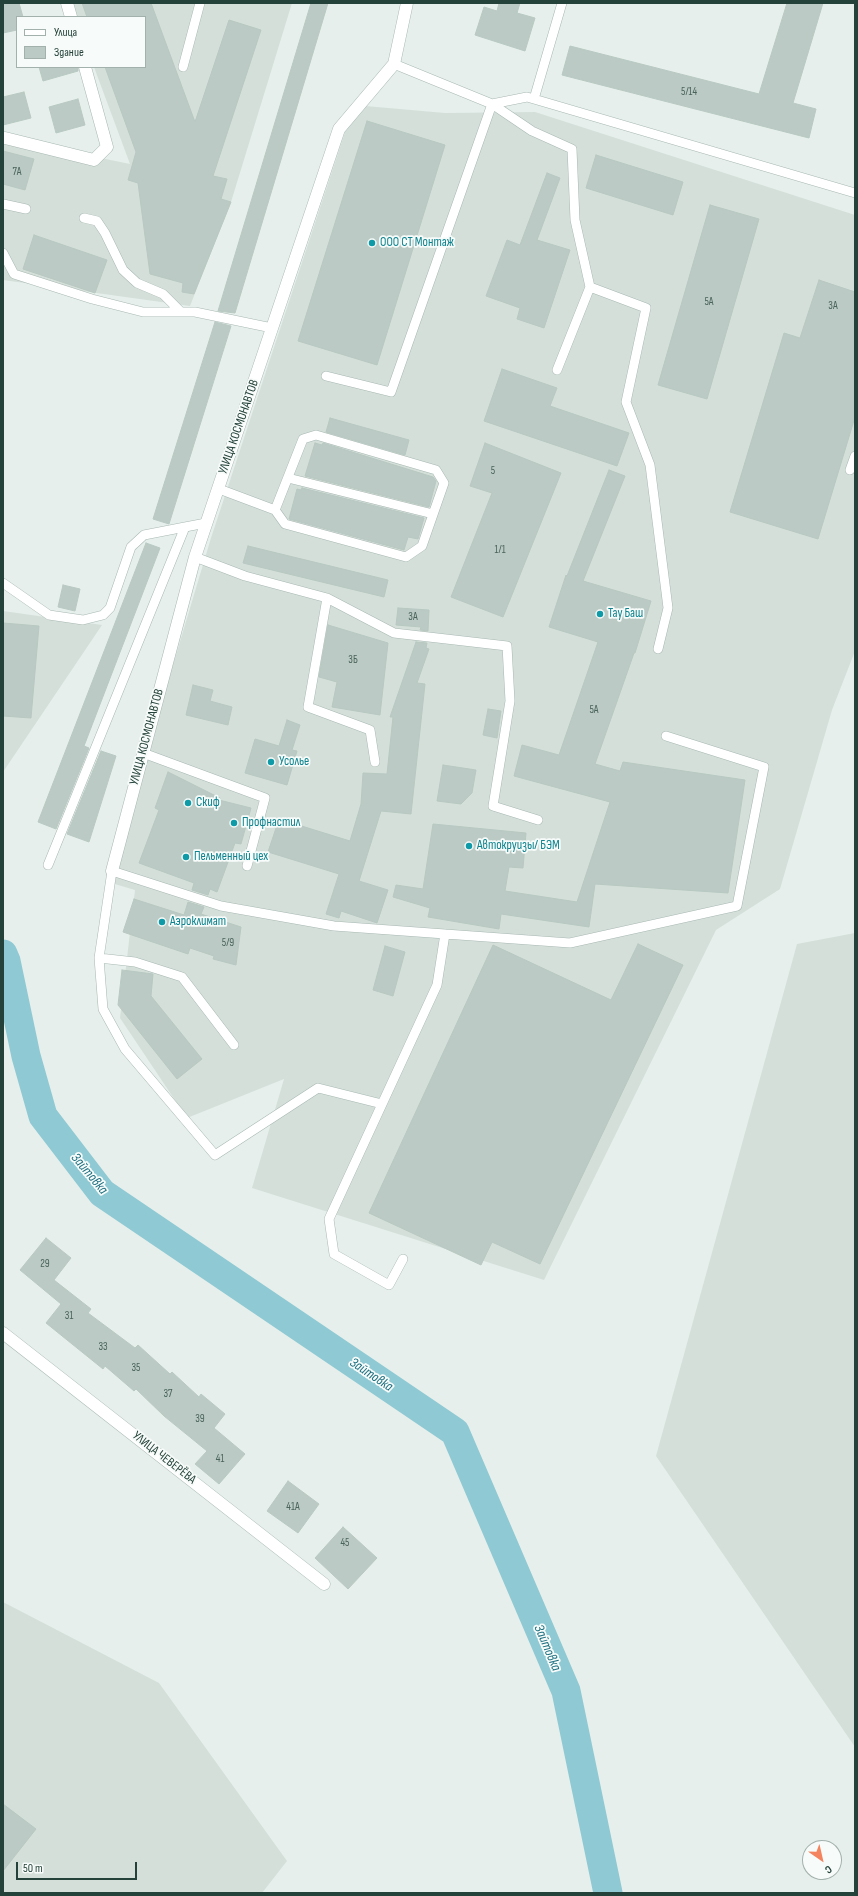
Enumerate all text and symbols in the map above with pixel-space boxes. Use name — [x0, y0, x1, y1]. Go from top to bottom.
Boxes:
legend — [16, 16, 146, 68]
text: Улица — [54, 25, 77, 40]
text: Здание — [54, 45, 84, 60]
house number: 5/14 — [681, 85, 697, 99]
house number: 7А — [13, 165, 21, 179]
place label: ООО СТ Монтаж — [380, 235, 454, 251]
marker: ООО СТ Монтаж — [367, 238, 377, 248]
house number: 5А — [704, 295, 714, 309]
house number: 3А — [828, 299, 838, 313]
street label: УЛИЦА КОСМОНАВТОВ — [216, 378, 262, 476]
house number: 5 — [491, 464, 495, 478]
house number: 1/1 — [494, 543, 506, 557]
place label: Тау Баш — [608, 606, 643, 622]
marker: Тау Баш — [595, 609, 605, 619]
house number: 3А — [408, 610, 418, 624]
house number: 3Б — [348, 653, 358, 667]
street label: УЛИЦА КОСМОНАВТОВ — [127, 687, 167, 787]
house number: 5А — [589, 703, 599, 717]
place label: Усолье — [279, 754, 309, 770]
marker: Усолье — [266, 757, 276, 767]
place label: Скиф — [196, 795, 220, 811]
marker: Скиф — [183, 798, 193, 808]
place label: Профнастил — [242, 815, 300, 831]
marker: Профнастил — [229, 818, 239, 828]
place label: Автокруизы/ БЭМ — [477, 838, 560, 854]
marker: Автокруизы/ БЭМ — [464, 841, 474, 851]
place label: Пельменный цех — [194, 849, 268, 865]
marker: Пельменный цех — [181, 852, 191, 862]
place label: Аэроклимат — [170, 914, 226, 930]
marker: Аэроклимат — [157, 917, 167, 927]
house number: 5/9 — [222, 936, 234, 950]
water label: Зайтовка — [67, 1150, 111, 1198]
house number: 29 — [40, 1257, 50, 1271]
house number: 31 — [65, 1309, 73, 1323]
house number: 33 — [98, 1340, 108, 1354]
water label: Зайтовка — [346, 1355, 396, 1395]
house number: 35 — [131, 1361, 141, 1375]
house number: 37 — [163, 1387, 173, 1401]
house number: 39 — [195, 1412, 205, 1426]
street label: УЛИЦА ЧЕВЕРЁВА — [129, 1428, 199, 1488]
house number: 41 — [216, 1452, 224, 1466]
house number: 41А — [286, 1500, 300, 1514]
house number: 45 — [340, 1536, 350, 1550]
water label: Зайтовка — [530, 1622, 564, 1674]
north arrow — [802, 1840, 842, 1880]
scale bar — [18, 1854, 139, 1880]
text: 50 m — [23, 1861, 43, 1876]
text: С — [822, 1863, 834, 1877]

